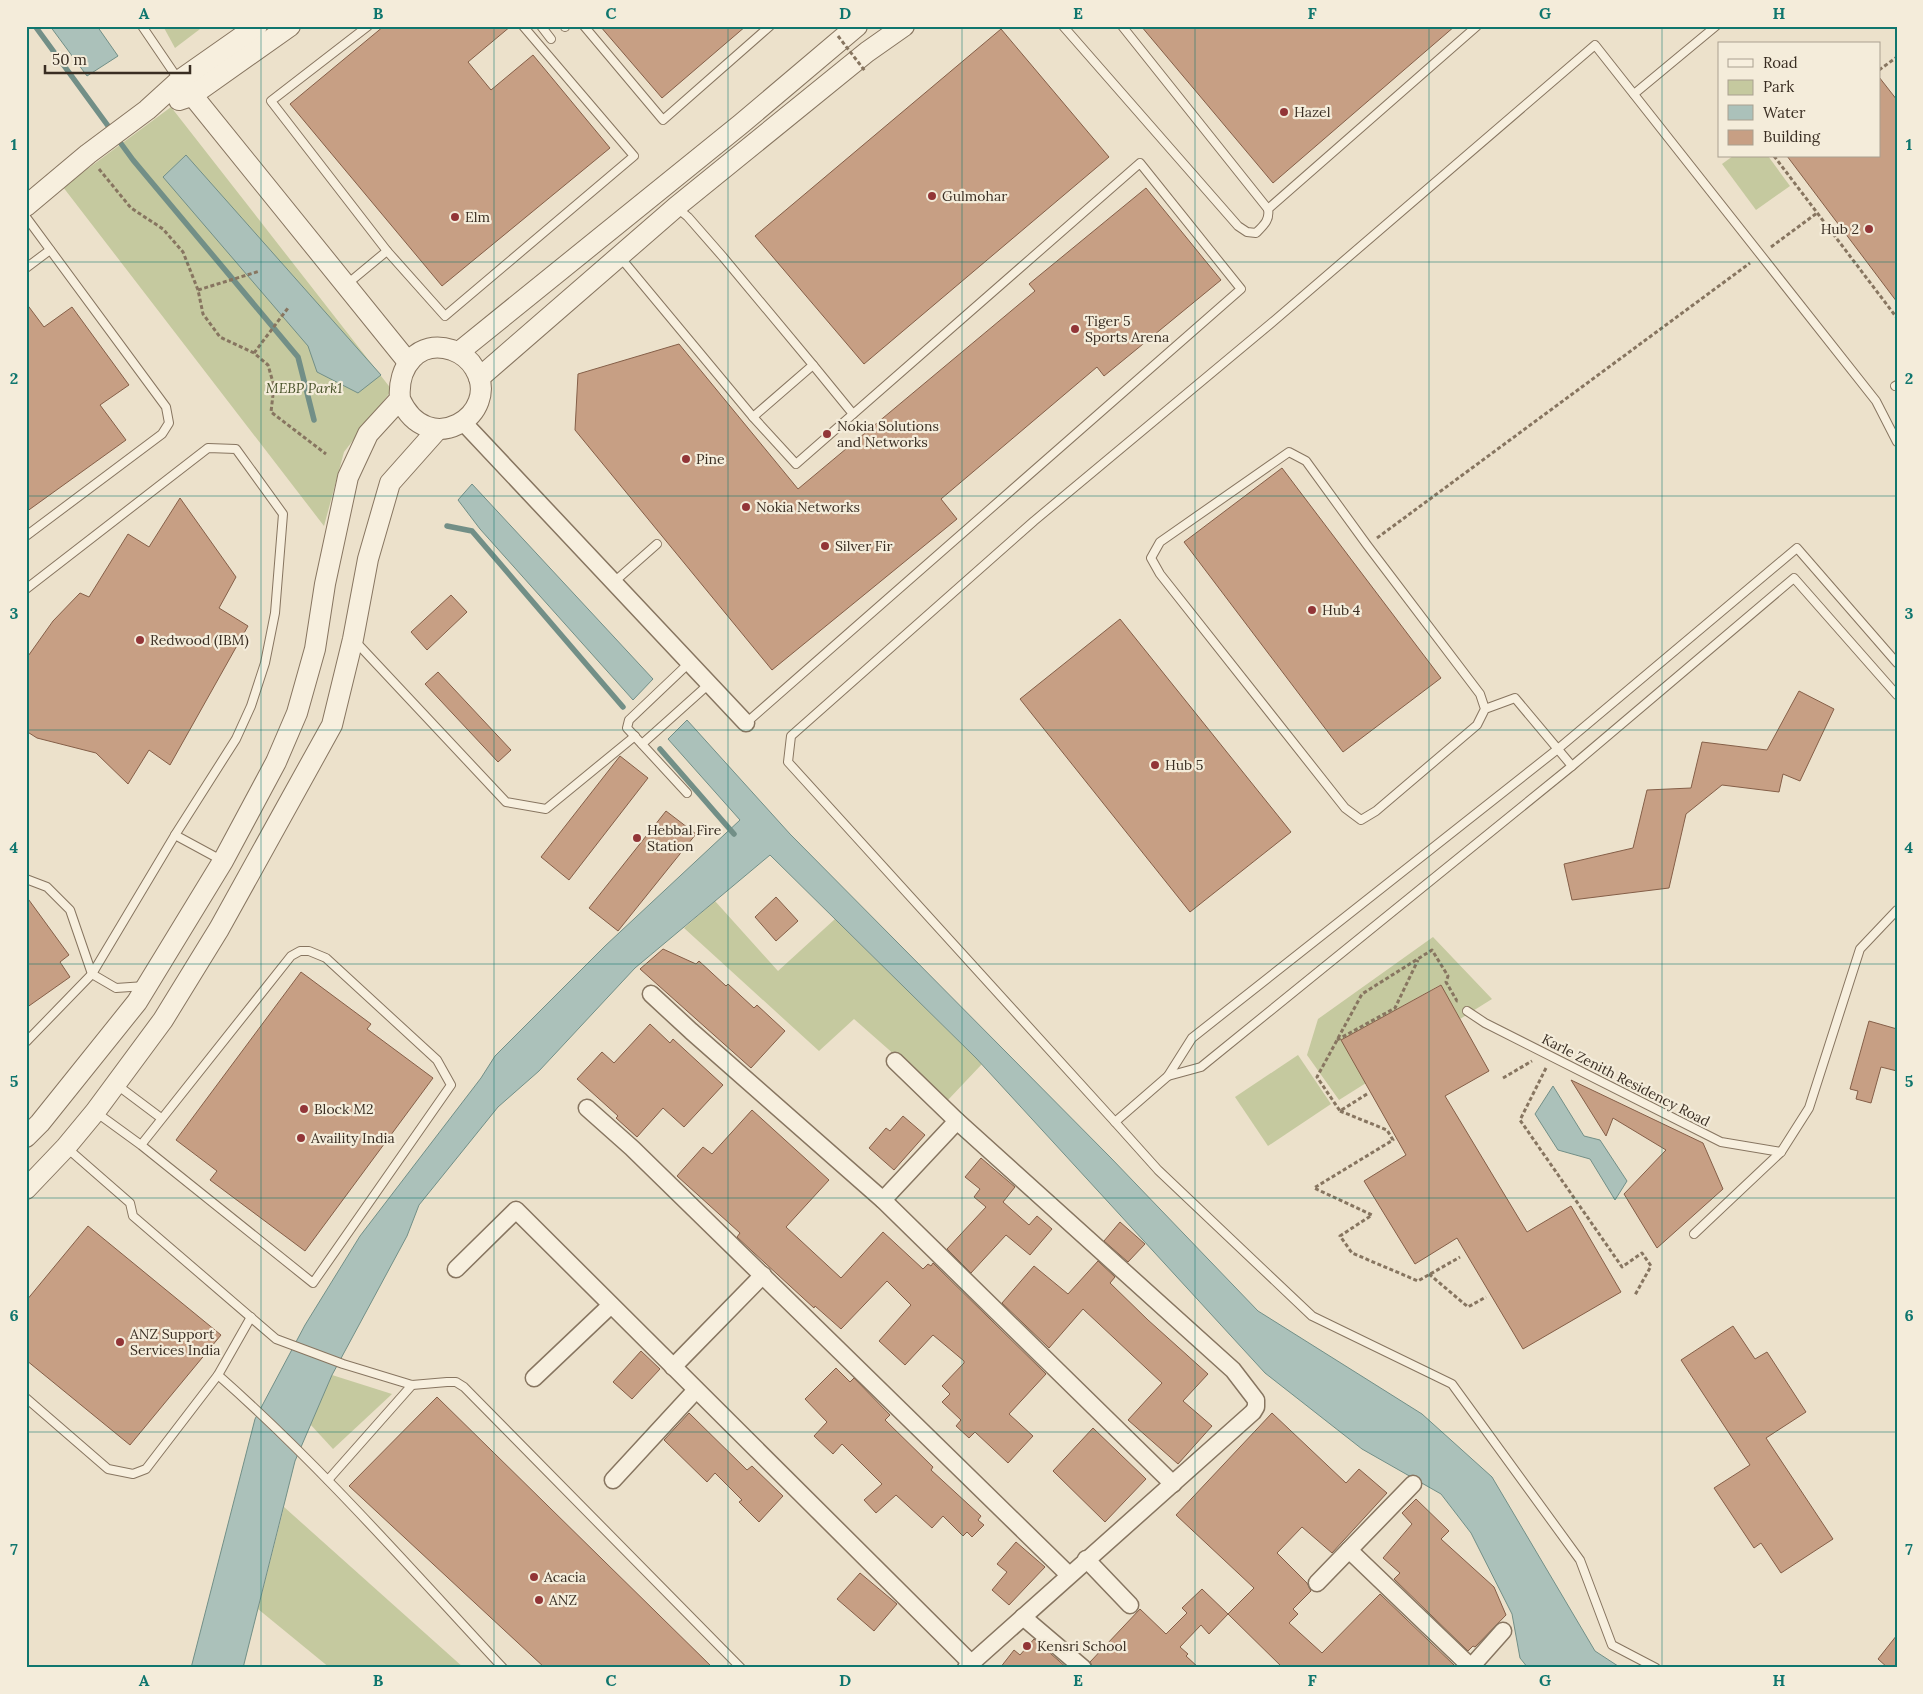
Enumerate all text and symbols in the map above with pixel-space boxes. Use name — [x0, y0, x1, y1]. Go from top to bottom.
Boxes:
text: A — [139, 3, 150, 23]
text: B — [373, 3, 384, 23]
text: C — [605, 3, 617, 23]
text: D — [839, 3, 851, 23]
text: E — [1073, 3, 1083, 23]
text: F — [1307, 3, 1317, 23]
text: G — [1539, 3, 1551, 23]
text: H — [1773, 3, 1786, 23]
scale bar — [45, 42, 190, 74]
legend — [1718, 42, 1880, 158]
text: 50 m — [52, 50, 87, 69]
text: Road — [1763, 53, 1798, 72]
text: Park — [1763, 77, 1794, 96]
place label: Hazel — [1294, 103, 1331, 121]
text: Water — [1763, 103, 1806, 122]
marker: Hazel — [1278, 106, 1290, 118]
text: Building — [1763, 127, 1821, 146]
text: 1 — [11, 134, 17, 154]
text: 1 — [1906, 134, 1912, 154]
place label: Gulmohar — [942, 187, 1007, 205]
marker: Gulmohar — [926, 190, 938, 202]
place label: Elm — [465, 208, 491, 226]
marker: Elm — [449, 211, 461, 223]
place label: Hub 2 — [1821, 220, 1859, 238]
marker: Hub 2 — [1863, 223, 1875, 235]
place label: Tiger 5 Sports Arena — [1085, 312, 1169, 346]
marker: Tiger 5 Sports Arena — [1069, 323, 1081, 335]
text: 2 — [10, 368, 18, 388]
text: 2 — [1905, 368, 1913, 388]
park label: MEBP Park1 — [266, 379, 342, 397]
place label: Nokia Solutions and Networks — [837, 417, 939, 451]
marker: Nokia Solutions and Networks — [821, 428, 833, 440]
place label: Pine — [696, 450, 725, 468]
marker: Pine — [680, 453, 692, 465]
place label: Nokia Networks — [756, 498, 860, 516]
marker: Nokia Networks — [740, 501, 752, 513]
place label: Silver Fir — [835, 537, 892, 555]
marker: Silver Fir — [819, 540, 831, 552]
place label: Hub 4 — [1322, 601, 1361, 619]
text: 3 — [10, 603, 19, 623]
text: 3 — [1905, 603, 1914, 623]
marker: Hub 4 — [1306, 604, 1318, 616]
place label: Redwood (IBM) — [150, 631, 249, 649]
marker: Redwood (IBM) — [134, 634, 146, 646]
place label: Hub 5 — [1165, 756, 1203, 774]
marker: Hub 5 — [1149, 759, 1161, 771]
place label: Hebbal Fire Station — [647, 821, 722, 855]
marker: Hebbal Fire Station — [631, 832, 643, 844]
text: 4 — [10, 837, 19, 857]
text: 4 — [1905, 837, 1914, 857]
street label: Karle Zenith Residency Road — [1539, 1030, 1713, 1130]
text: 5 — [10, 1071, 19, 1091]
text: 5 — [1905, 1071, 1914, 1091]
place label: Block M2 — [314, 1100, 374, 1118]
marker: Block M2 — [298, 1103, 310, 1115]
place label: Availity India — [310, 1129, 395, 1147]
marker: Availity India — [295, 1132, 307, 1144]
text: 6 — [9, 1305, 19, 1325]
text: 6 — [1904, 1305, 1914, 1325]
place label: ANZ Support Services India — [129, 1325, 220, 1359]
marker: ANZ Support Services India — [114, 1336, 126, 1348]
text: 7 — [10, 1539, 18, 1559]
text: 7 — [1905, 1539, 1913, 1559]
place label: Acacia — [543, 1568, 586, 1586]
marker: Acacia — [528, 1571, 540, 1583]
place label: ANZ — [548, 1591, 577, 1609]
marker: ANZ — [533, 1594, 545, 1606]
place label: Kensri School — [1037, 1637, 1127, 1655]
marker: Kensri School — [1021, 1640, 1033, 1652]
text: A — [139, 1670, 150, 1690]
text: B — [373, 1670, 384, 1690]
text: C — [605, 1670, 617, 1690]
text: D — [839, 1670, 851, 1690]
text: E — [1073, 1670, 1083, 1690]
text: F — [1307, 1670, 1317, 1690]
text: G — [1539, 1670, 1551, 1690]
text: H — [1773, 1670, 1786, 1690]

